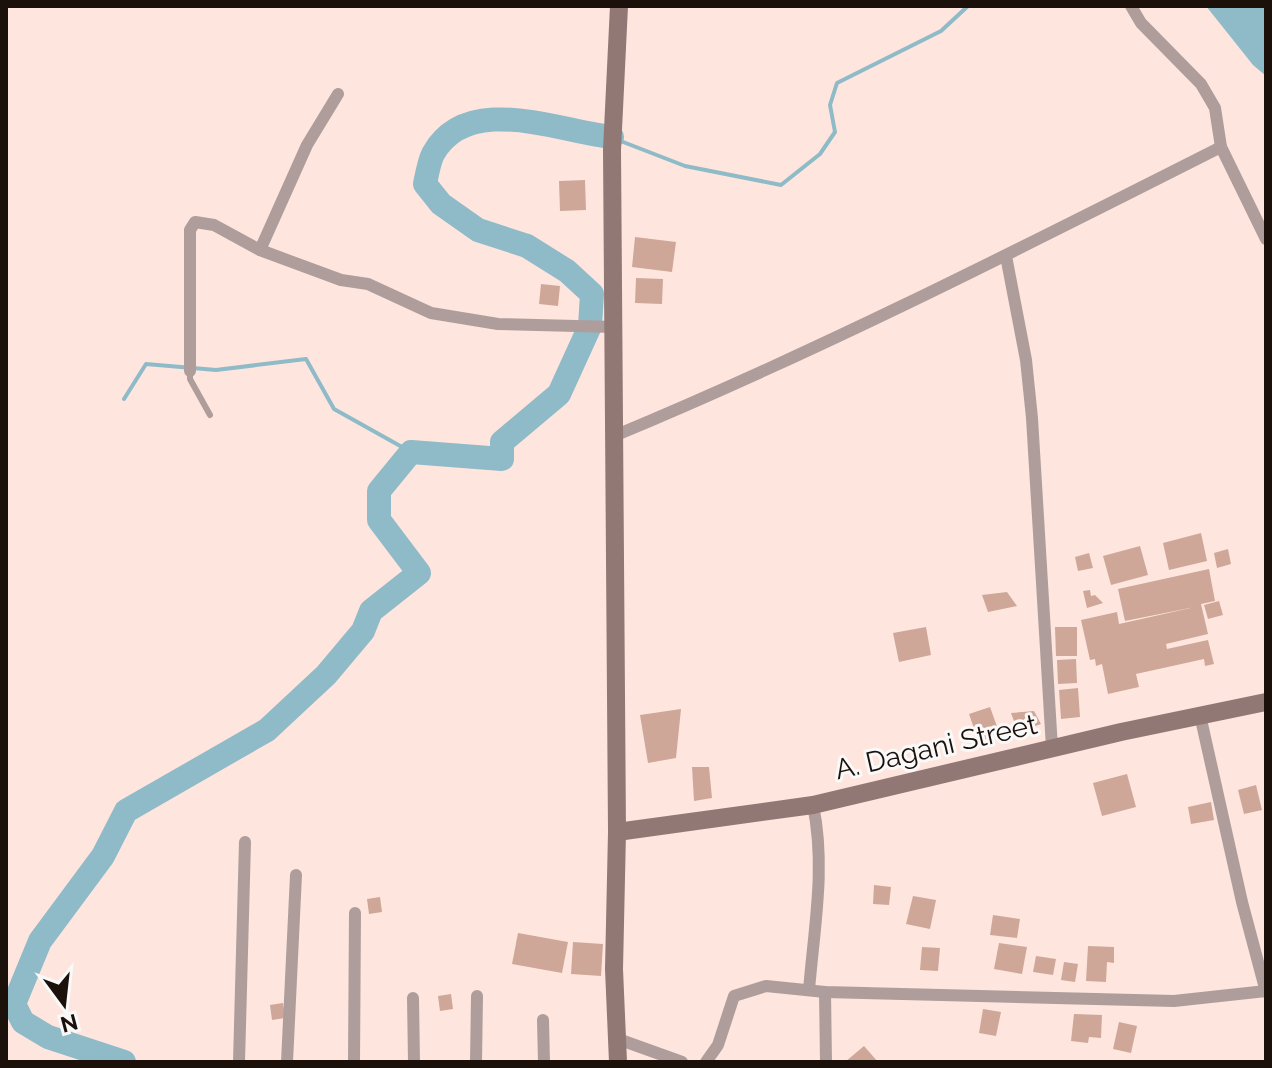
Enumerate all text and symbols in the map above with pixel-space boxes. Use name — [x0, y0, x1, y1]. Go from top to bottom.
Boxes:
street label: A. Dagani Street — [832, 708, 1041, 786]
north arrow — [24, 964, 104, 1044]
text: N — [58, 1009, 81, 1038]

